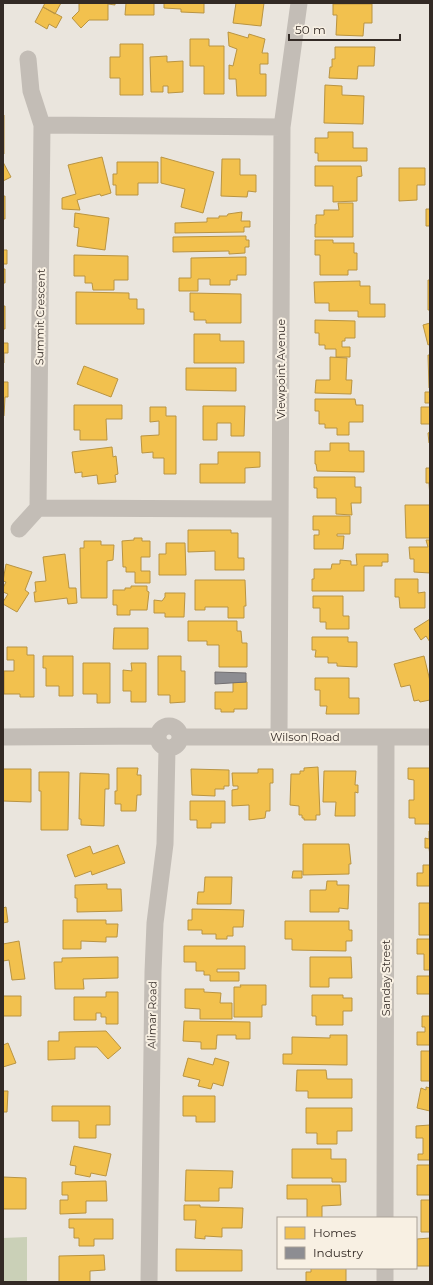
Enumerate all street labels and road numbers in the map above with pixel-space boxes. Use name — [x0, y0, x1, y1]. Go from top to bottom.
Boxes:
street label: Summit Crescent — [32, 268, 48, 365]
street label: Viewpoint Avenue — [274, 319, 288, 419]
street label: Wilson Road — [270, 730, 340, 744]
street label: Sanday Street — [379, 939, 393, 1016]
street label: Alimar Road — [144, 981, 160, 1049]

